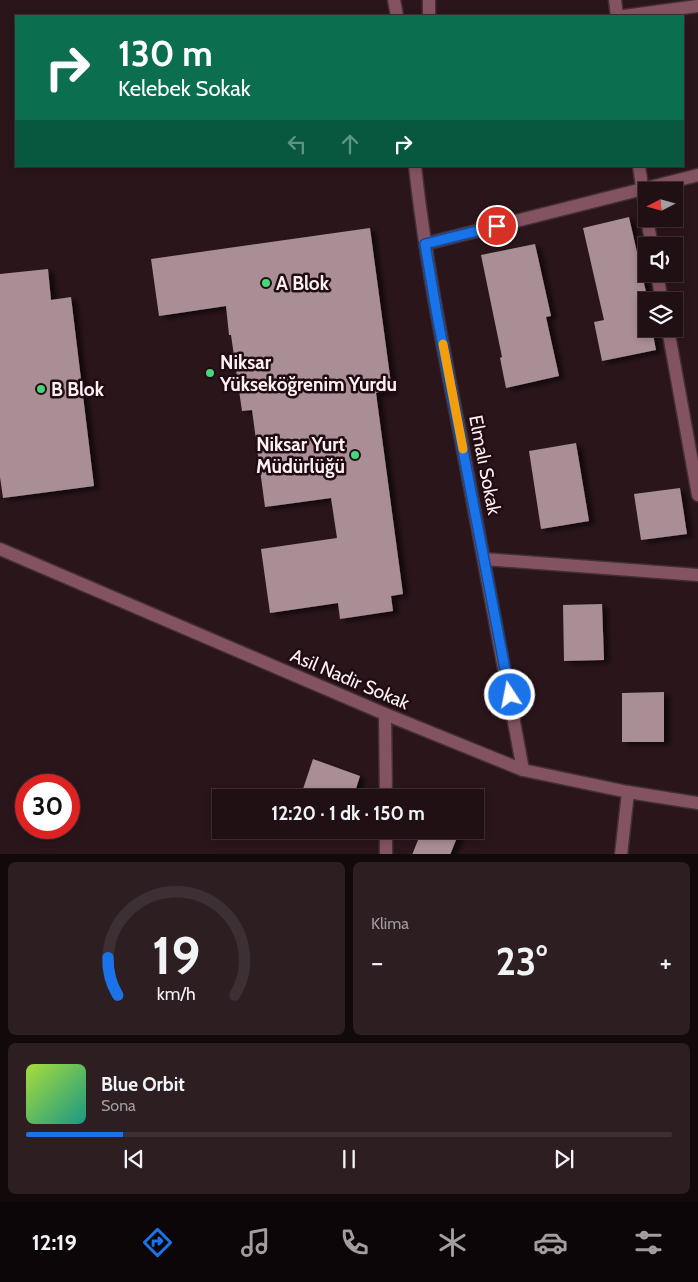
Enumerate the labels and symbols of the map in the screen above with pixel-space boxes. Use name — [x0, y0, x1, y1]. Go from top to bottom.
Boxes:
north arrow — [638, 182, 682, 228]
pin — [476, 205, 518, 247]
place label: A Blok — [276, 272, 330, 295]
marker: A Blok — [260, 277, 272, 289]
place label: Niksar Yükseköğrenim Yurdu — [219, 351, 397, 396]
marker: Niksar Yükseköğrenim Yurdu — [204, 367, 216, 379]
place label: B Blok — [51, 378, 105, 401]
marker: B Blok — [35, 383, 47, 395]
street label: Elmalı Sokak — [464, 413, 506, 517]
place label: Niksar Yurt Müdürlüğü — [256, 433, 345, 478]
marker: Niksar Yurt Müdürlüğü — [349, 449, 361, 461]
street label: Asil Nadir Sokak — [287, 644, 413, 715]
position arrow — [483, 668, 535, 720]
speed limit sign: 30 — [15, 774, 80, 839]

